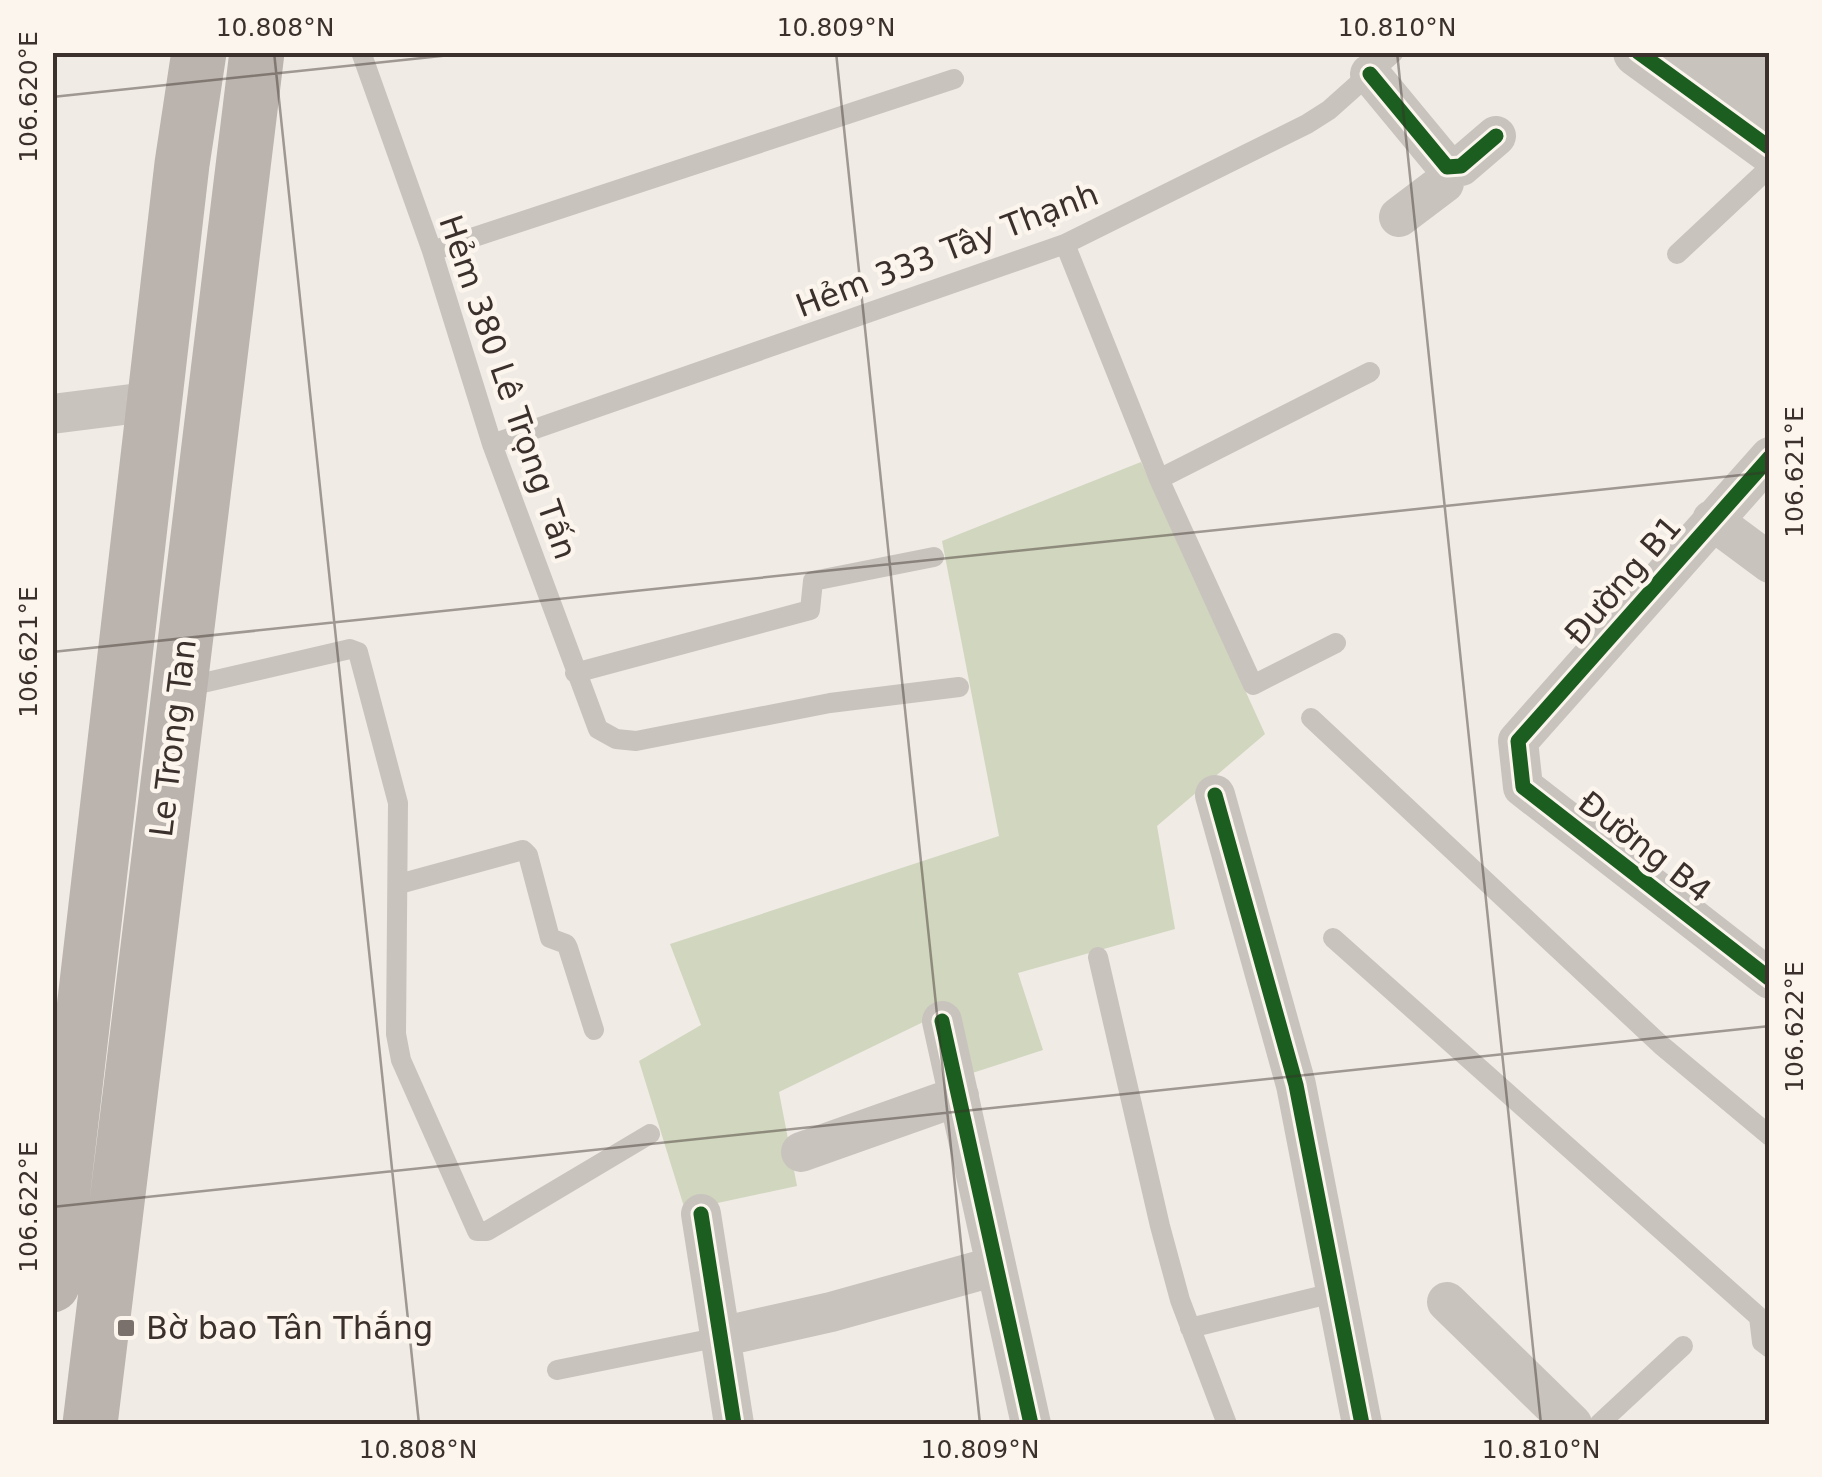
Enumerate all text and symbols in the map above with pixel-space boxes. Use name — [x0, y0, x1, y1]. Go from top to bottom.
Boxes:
text: 10.808°N — [216, 13, 334, 42]
text: 10.809°N — [777, 13, 895, 42]
text: 10.810°N — [1338, 13, 1456, 42]
text: 106.620°E — [14, 31, 43, 163]
street label: Hẻm 333 Tây Thạnh — [790, 175, 1104, 325]
street label: Hẻm 380 Lê Trọng Tấn — [431, 210, 585, 564]
text: 106.621°E — [1780, 406, 1809, 538]
street label: Đường B1 — [1557, 508, 1689, 652]
text: 106.621°E — [14, 586, 43, 718]
street label: Le Trong Tan — [142, 637, 204, 839]
street label: Đường B4 — [1571, 783, 1719, 911]
text: 106.622°E — [1780, 961, 1809, 1093]
text: 106.622°E — [14, 1141, 43, 1273]
place label: Bờ bao Tân Thắng — [146, 1309, 433, 1347]
marker: Bờ bao Tân Thắng — [115, 1317, 137, 1339]
text: 10.808°N — [359, 1435, 477, 1464]
text: 10.809°N — [921, 1435, 1039, 1464]
text: 10.810°N — [1482, 1435, 1600, 1464]

